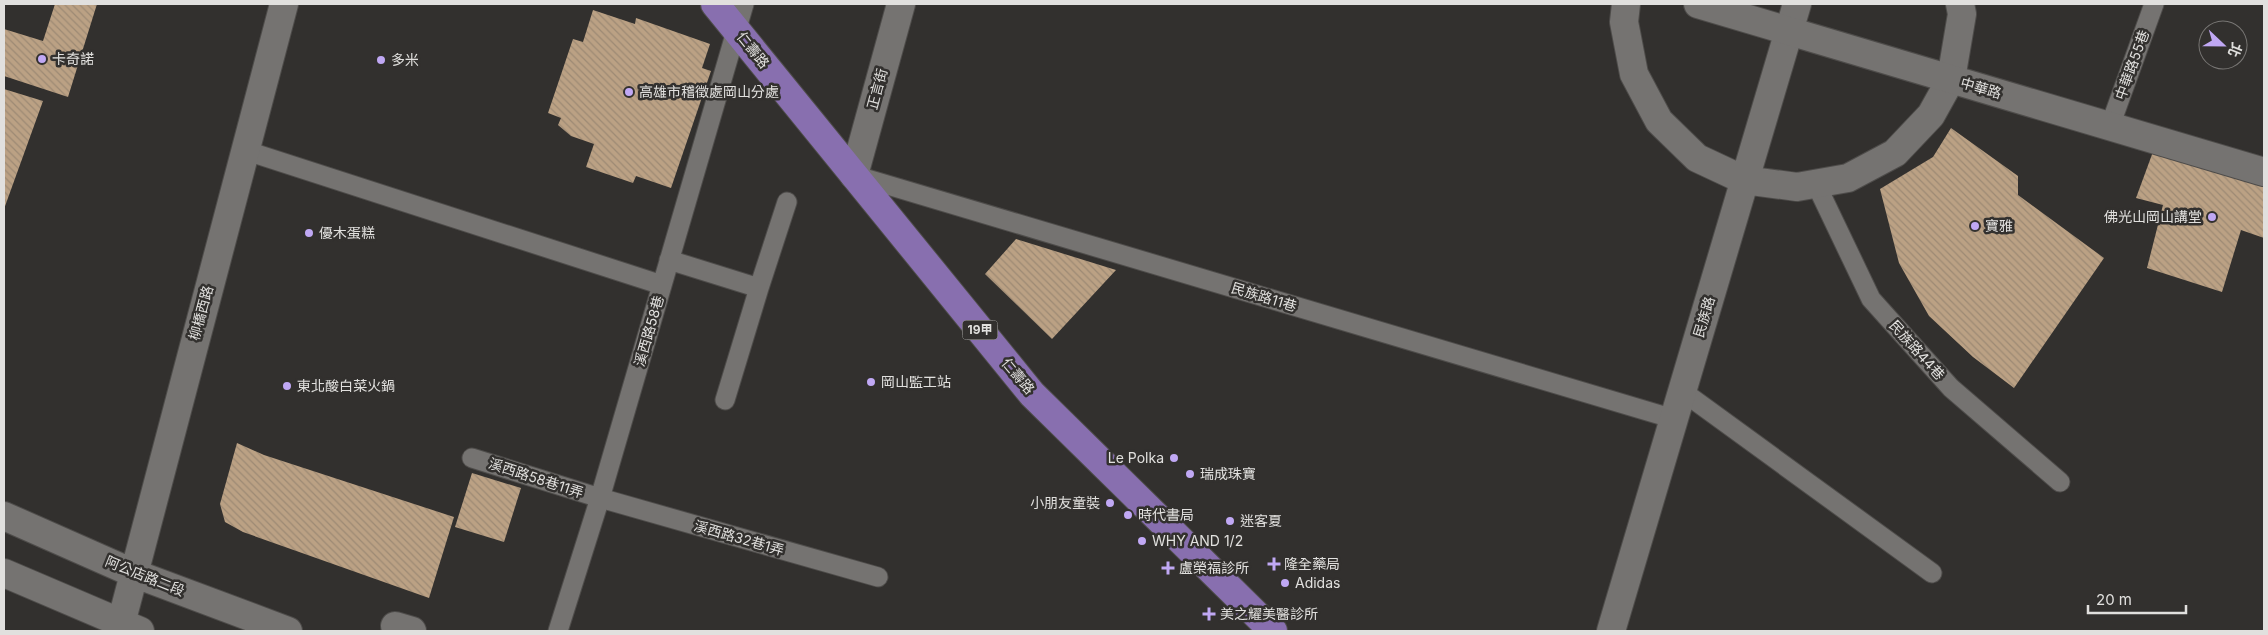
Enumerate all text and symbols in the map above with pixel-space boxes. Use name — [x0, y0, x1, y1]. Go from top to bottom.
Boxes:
north arrow — [2198, 20, 2248, 70]
street label: 仁壽路 — [734, 28, 773, 71]
street label: 中華路55巷 — [2111, 28, 2152, 102]
text: 北 — [2225, 40, 2246, 60]
place label: 卡奇諾 — [52, 50, 94, 67]
place label: 多米 — [391, 51, 419, 68]
marker: 卡奇諾 — [36, 53, 48, 65]
marker: 多米 — [375, 54, 387, 66]
street label: 正言街 — [863, 66, 890, 111]
street label: 中華路 — [1959, 74, 2004, 101]
place label: 高雄市稽徵處岡山分處 — [639, 83, 779, 100]
marker: 高雄市稽徵處岡山分處 — [623, 86, 635, 98]
place label: 佛光山岡山講堂 — [2104, 208, 2202, 225]
marker: 佛光山岡山講堂 — [2206, 211, 2218, 223]
place label: 寶雅 — [1985, 217, 2013, 234]
marker: 寶雅 — [1969, 220, 1981, 232]
place label: 優木蛋糕 — [319, 224, 375, 241]
marker: 優木蛋糕 — [303, 227, 315, 239]
street label: 民族路11巷 — [1229, 279, 1299, 315]
street label: 柳橋西路 — [185, 284, 216, 342]
street label: 溪西路58巷 — [630, 293, 667, 368]
street label: 民族路 — [1689, 294, 1718, 339]
street label: 民族路44巷 — [1886, 316, 1948, 383]
road number: 19甲 — [962, 320, 998, 340]
street label: 仁壽路 — [998, 354, 1038, 397]
place label: 岡山監工站 — [881, 373, 951, 390]
marker: 岡山監工站 — [865, 376, 877, 388]
place label: 東北酸白菜火鍋 — [297, 377, 395, 394]
marker: 東北酸白菜火鍋 — [281, 380, 293, 392]
place label: Le Polka — [1108, 449, 1164, 466]
marker: Le Polka — [1168, 452, 1180, 464]
street label: 溪西路58巷11弄 — [487, 454, 586, 501]
place label: 瑞成珠寶 — [1200, 465, 1256, 482]
marker: 瑞成珠寶 — [1184, 468, 1196, 480]
place label: 小朋友童裝 — [1030, 494, 1100, 511]
marker: 小朋友童裝 — [1104, 497, 1116, 509]
place label: 時代書局 — [1138, 506, 1194, 523]
marker: 時代書局 — [1122, 509, 1134, 521]
place label: 迷客夏 — [1240, 512, 1282, 529]
marker: 迷客夏 — [1224, 515, 1236, 527]
street label: 溪西路32巷1弄 — [692, 517, 786, 558]
place label: WHY AND 1/2 — [1152, 532, 1243, 549]
marker: WHY AND 1/2 — [1136, 535, 1148, 547]
street label: 阿公店路二段 — [103, 552, 187, 599]
place label: 隆全藥局 — [1284, 555, 1340, 572]
marker: 隆全藥局 — [1268, 558, 1280, 570]
place label: 盧榮福診所 — [1179, 559, 1249, 576]
marker: 盧榮福診所 — [1161, 561, 1175, 575]
place label: Adidas — [1295, 574, 1340, 591]
marker: Adidas — [1279, 577, 1291, 589]
scale bar — [2088, 582, 2186, 614]
text: 20 m — [2096, 590, 2132, 609]
place label: 美之耀美醫診所 — [1220, 605, 1318, 622]
marker: 美之耀美醫診所 — [1202, 607, 1216, 621]

